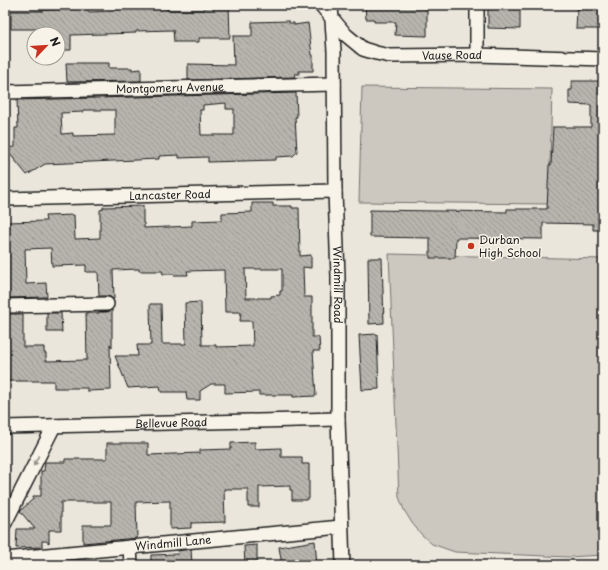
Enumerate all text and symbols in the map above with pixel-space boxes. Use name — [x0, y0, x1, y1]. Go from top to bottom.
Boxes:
north arrow — [26, 26, 66, 66]
text: N — [46, 34, 65, 49]
street label: Vause Road — [422, 46, 482, 64]
street label: Montgomery Avenue — [116, 78, 224, 97]
street label: Lancaster Road — [129, 185, 211, 204]
place label: Durban High School — [479, 231, 541, 261]
marker: Durban High School — [466, 241, 476, 251]
street label: Windmill Road — [329, 246, 347, 324]
street label: Bellevue Road — [134, 413, 208, 432]
one-way arrow — [33, 455, 40, 467]
street label: Windmill Lane — [134, 530, 212, 555]

